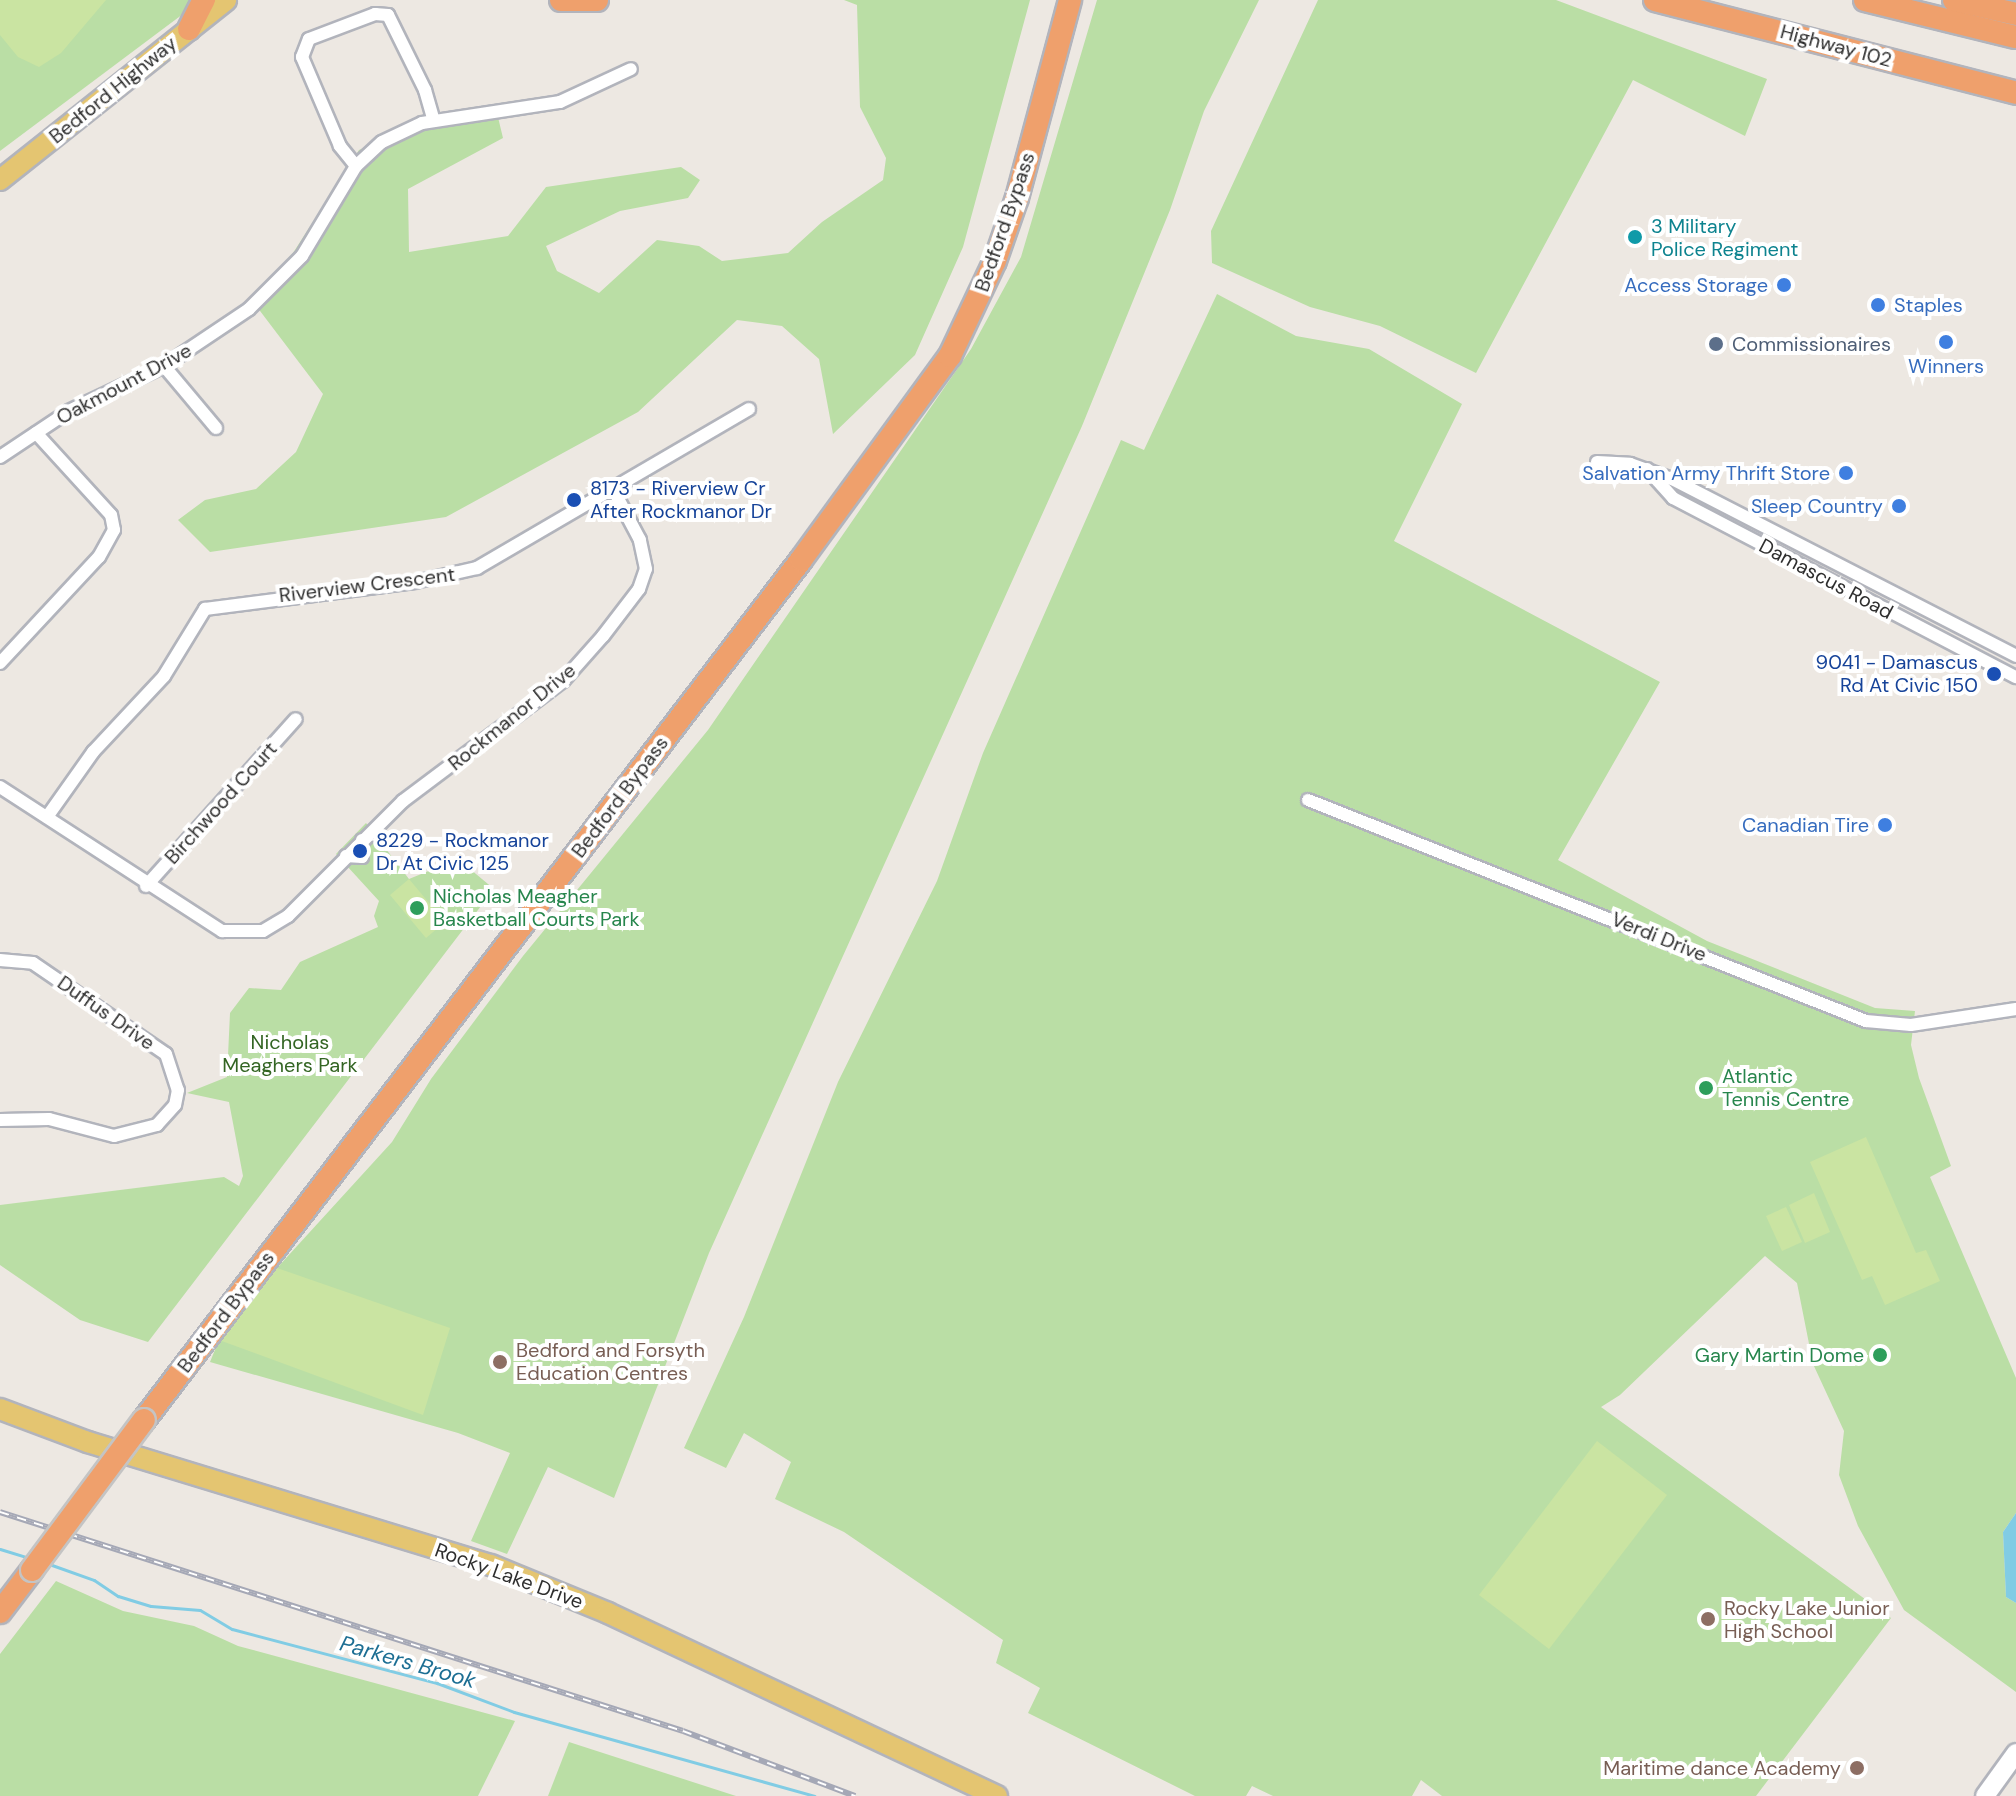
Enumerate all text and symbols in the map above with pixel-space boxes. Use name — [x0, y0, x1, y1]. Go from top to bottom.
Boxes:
street label: Highway 102 — [1778, 20, 1894, 72]
street label: Bedford Highway — [45, 31, 181, 149]
street label: Bedford Bypass — [970, 149, 1040, 295]
place label: 3 Military Police Regiment — [1651, 214, 1798, 261]
marker: 3 Military Police Regiment — [1626, 228, 1644, 246]
place label: Access Storage — [1624, 273, 1768, 297]
marker: Access Storage — [1775, 276, 1793, 294]
place label: Staples — [1894, 293, 1963, 317]
marker: Staples — [1869, 296, 1887, 314]
place label: Commissionaires — [1732, 332, 1891, 356]
marker: Winners — [1937, 333, 1955, 351]
marker: Commissionaires — [1707, 335, 1725, 353]
street label: Oakmount Drive — [52, 338, 196, 430]
place label: Winners — [1908, 354, 1984, 378]
place label: Salvation Army Thrift Store — [1582, 461, 1830, 485]
marker: Salvation Army Thrift Store — [1837, 464, 1855, 482]
place label: 8173 - Riverview Cr After Rockmanor Dr — [590, 476, 772, 523]
marker: 8173 - Riverview Cr After Rockmanor Dr — [565, 491, 583, 509]
place label: Sleep Country — [1751, 494, 1883, 518]
marker: Sleep Country — [1890, 497, 1908, 515]
street label: Damascus Road — [1755, 534, 1897, 624]
street label: Riverview Crescent — [278, 562, 456, 608]
place label: 9041 - Damascus Rd At Civic 150 — [1816, 650, 1978, 697]
street label: Rockmanor Drive — [444, 658, 580, 776]
marker: 9041 - Damascus Rd At Civic 150 — [1985, 665, 2003, 683]
street label: Bedford Bypass — [567, 732, 673, 862]
street label: Birchwood Court — [160, 737, 282, 869]
place label: Canadian Tire — [1742, 813, 1869, 837]
marker: Canadian Tire — [1876, 816, 1894, 834]
place label: 8229 - Rockmanor Dr At Civic 125 — [376, 828, 549, 875]
marker: 8229 - Rockmanor Dr At Civic 125 — [351, 842, 369, 860]
place label: Nicholas Meagher Basketball Courts Park — [433, 884, 640, 931]
marker: Nicholas Meagher Basketball Courts Park — [408, 899, 426, 917]
street label: Verdi Drive — [1608, 907, 1710, 967]
street label: Duffus Drive — [53, 971, 159, 1055]
park label: Nicholas Meaghers Park — [222, 1030, 358, 1077]
place label: Atlantic Tennis Centre — [1722, 1064, 1849, 1111]
marker: Atlantic Tennis Centre — [1697, 1079, 1715, 1097]
street label: Bedford Bypass — [173, 1247, 279, 1377]
place label: Bedford and Forsyth Education Centres — [516, 1338, 705, 1385]
place label: Gary Martin Dome — [1695, 1343, 1864, 1367]
marker: Gary Martin Dome — [1871, 1346, 1889, 1364]
marker: Bedford and Forsyth Education Centres — [491, 1353, 509, 1371]
street label: Rocky Lake Drive — [432, 1538, 586, 1614]
place label: Rocky Lake Junior High School — [1724, 1596, 1890, 1643]
marker: Rocky Lake Junior High School — [1699, 1610, 1717, 1628]
water label: Parkers Brook — [337, 1630, 479, 1694]
place label: Maritime dance Academy — [1603, 1756, 1841, 1780]
marker: Maritime dance Academy — [1848, 1759, 1866, 1777]

